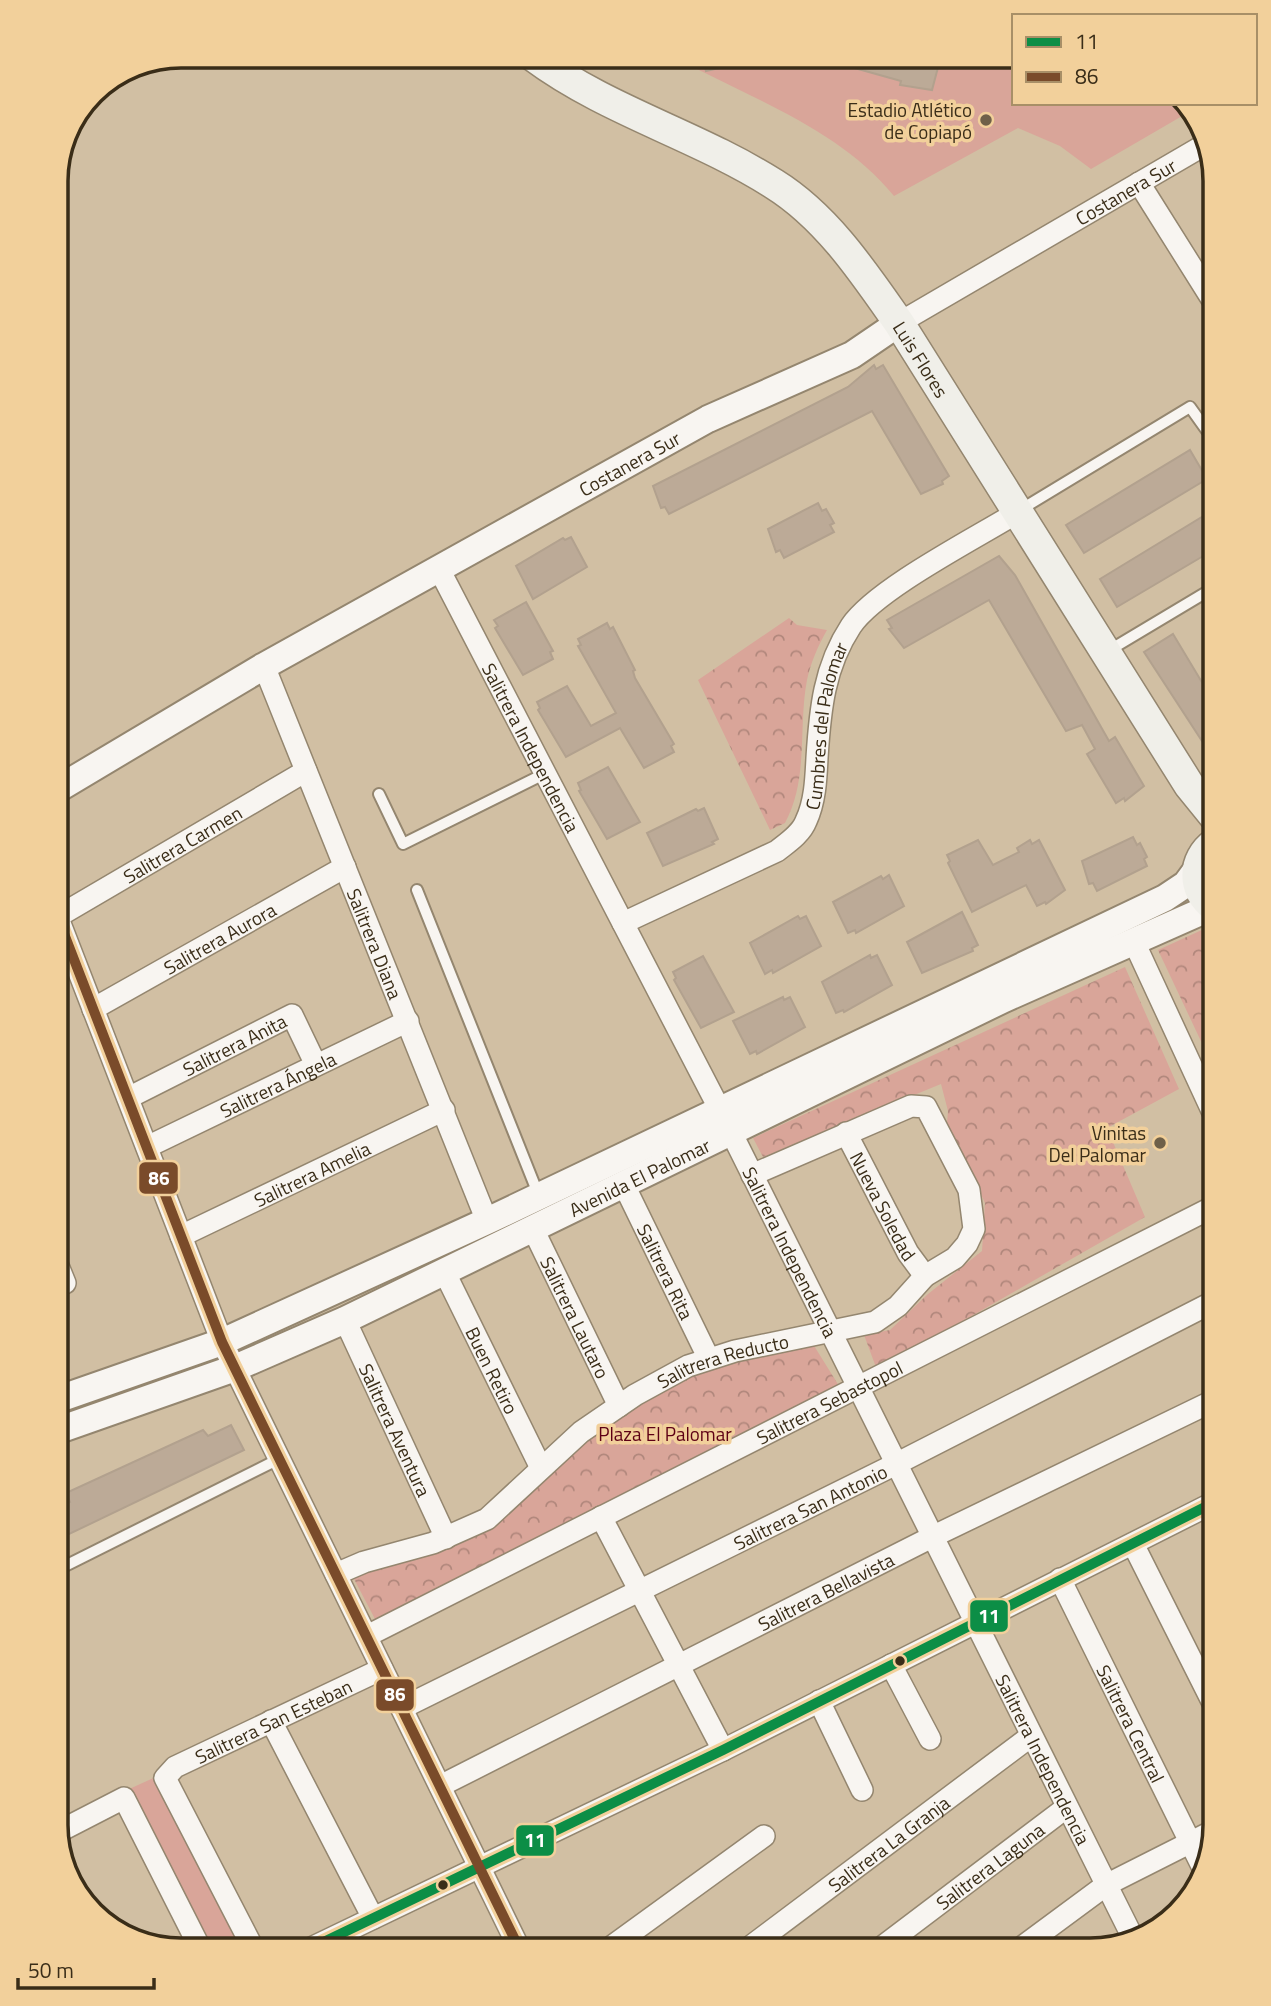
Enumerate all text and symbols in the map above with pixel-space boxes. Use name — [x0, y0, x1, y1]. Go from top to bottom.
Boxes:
legend — [1012, 14, 1257, 105]
text: 11 — [1075, 25, 1099, 57]
text: 86 — [1075, 60, 1099, 92]
place label: Estadio Atlético de Copiapó — [847, 95, 972, 146]
marker: Estadio Atlético de Copiapó — [978, 112, 994, 128]
street label: Costanera Sur — [1070, 150, 1182, 232]
street label: Luis Flores — [887, 315, 957, 403]
street label: Costanera Sur — [573, 423, 686, 503]
street label: Cumbres del Palomar — [797, 636, 854, 813]
street label: Salitrera Independencia — [476, 657, 588, 838]
street label: Salitrera Carmen — [117, 797, 247, 890]
street label: Salitrera Diana — [340, 884, 411, 1004]
street label: Salitrera Aurora — [158, 894, 281, 981]
street label: Salitrera Anita — [177, 1006, 292, 1083]
street label: Salitrera Ángela — [214, 1043, 341, 1124]
place label: Vinitas Del Palomar — [1048, 1118, 1146, 1169]
street label: Avenida El Palomar — [564, 1130, 715, 1223]
street label: Salitrera Amelia — [249, 1133, 375, 1214]
marker: Vinitas Del Palomar — [1152, 1135, 1168, 1151]
street label: Nueva Soledad — [843, 1146, 924, 1267]
line badge: 86 — [138, 1161, 179, 1195]
street label: Salitrera Independencia — [736, 1161, 846, 1343]
text: 86 — [148, 1163, 170, 1192]
street label: Salitrera Rita — [630, 1218, 702, 1325]
street label: Salitrera Lautaro — [534, 1251, 618, 1383]
street label: Buen Retiro — [459, 1321, 527, 1419]
street label: Salitrera Reducto — [651, 1326, 791, 1395]
street label: Salitrera Sebastopol — [751, 1352, 907, 1451]
street label: Salitrera Aventura — [352, 1358, 439, 1502]
park label: Plaza El Palomar — [598, 1419, 732, 1448]
street label: Salitrera San Antonio — [728, 1456, 892, 1557]
street label: Salitrera Bellavista — [752, 1544, 899, 1638]
line badge: 11 — [969, 1599, 1009, 1633]
text: 11 — [978, 1601, 1000, 1630]
unlabelled marker — [893, 1654, 907, 1668]
street label: Salitrera Central — [1090, 1659, 1173, 1787]
street label: Salitrera Independencia — [989, 1669, 1099, 1850]
street label: Salitrera San Esteban — [190, 1671, 357, 1770]
line badge: 86 — [375, 1678, 415, 1712]
text: 86 — [384, 1679, 406, 1708]
street label: Salitrera La Granja — [821, 1787, 956, 1899]
street label: Salitrera Laguna — [929, 1815, 1050, 1916]
line badge: 11 — [515, 1824, 555, 1857]
text: 11 — [524, 1825, 546, 1854]
unlabelled marker — [436, 1878, 450, 1892]
scale bar — [18, 1946, 154, 1990]
text: 50 m — [28, 1954, 74, 1986]

